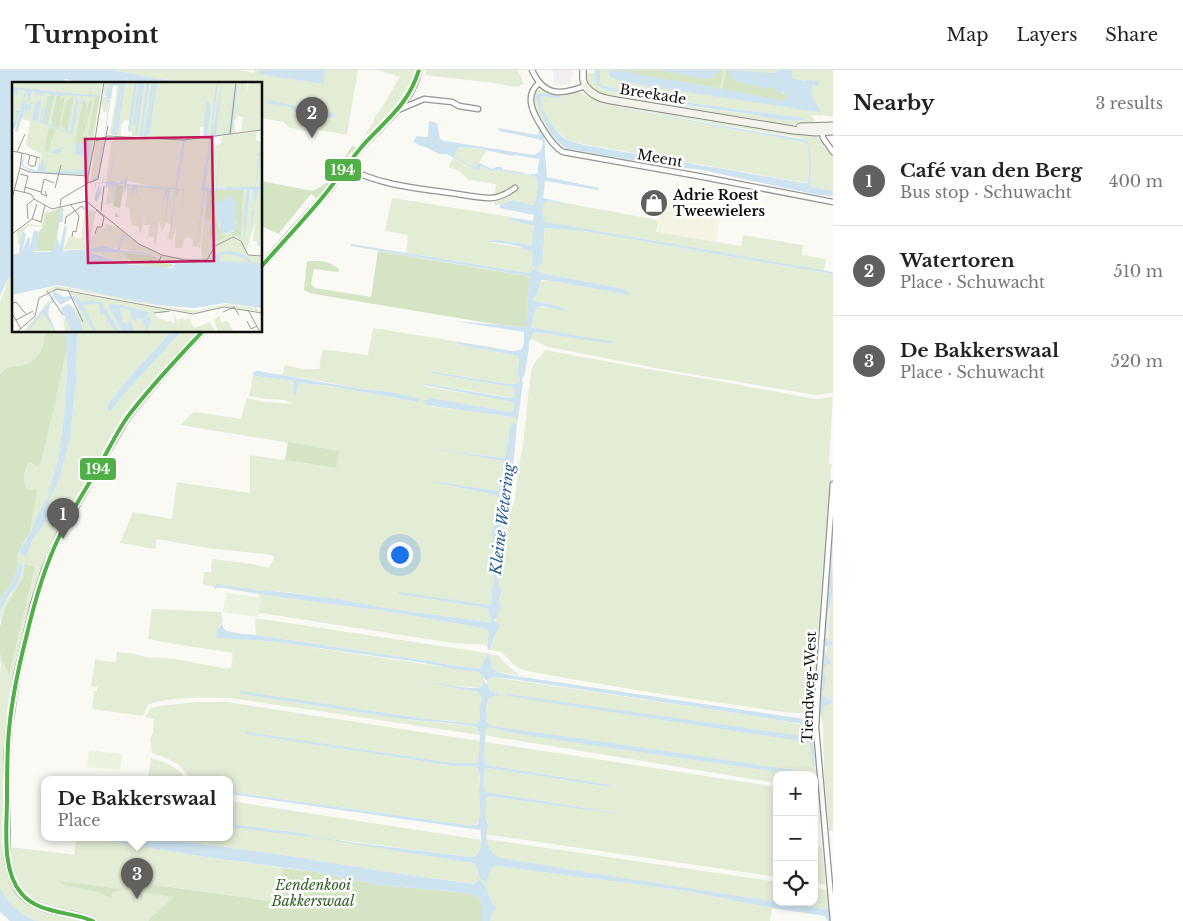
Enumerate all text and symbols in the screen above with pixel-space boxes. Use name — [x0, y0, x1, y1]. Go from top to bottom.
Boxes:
text: Turnpoint — [25, 20, 158, 49]
text: Map — [947, 24, 988, 46]
text: Layers — [1016, 24, 1077, 46]
text: Share — [1105, 24, 1158, 46]
street label: Breekade — [618, 80, 688, 108]
inset map — [12, 82, 262, 332]
text: Nearby — [853, 90, 934, 116]
text: 3 results — [1095, 93, 1163, 113]
pin: 2 — [296, 97, 328, 138]
street label: Meent — [636, 145, 685, 171]
line badge: 194 — [324, 158, 362, 182]
text: Café van den Berg — [900, 159, 1082, 182]
text: 194 — [331, 161, 355, 179]
text: 1 — [866, 171, 872, 191]
text: 400 m — [1109, 171, 1163, 191]
text: Bus stop · Schuwacht — [900, 182, 1072, 202]
place label: Adrie Roest Tweewielers — [672, 186, 765, 220]
shop icon: Adrie Roest Tweewielers — [639, 188, 669, 218]
text: Watertoren — [900, 249, 1015, 272]
text: 2 — [864, 261, 874, 281]
text: 510 m — [1114, 261, 1163, 281]
text: Place · Schuwacht — [900, 272, 1045, 292]
text: De Bakkerswaal — [900, 339, 1059, 362]
text: 3 — [864, 351, 874, 371]
text: 520 m — [1111, 351, 1163, 371]
text: Place · Schuwacht — [900, 362, 1045, 382]
line badge: 194 — [79, 457, 117, 481]
text: 194 — [86, 460, 110, 478]
water label: Kleine Wetering — [486, 461, 518, 577]
pin: 1 — [47, 498, 79, 539]
your location — [387, 542, 413, 568]
street label: Tiendweg-West — [798, 630, 820, 743]
map controls — [773, 771, 818, 906]
button: + — [773, 771, 818, 816]
popup — [41, 776, 233, 841]
text: De Bakkerswaal — [58, 787, 216, 810]
text: Place — [58, 810, 100, 830]
button: − — [773, 816, 818, 861]
pin: 3 — [121, 858, 153, 899]
button: locate — [773, 861, 818, 906]
park label: Eendenkooi Bakkerswaal — [271, 876, 355, 910]

